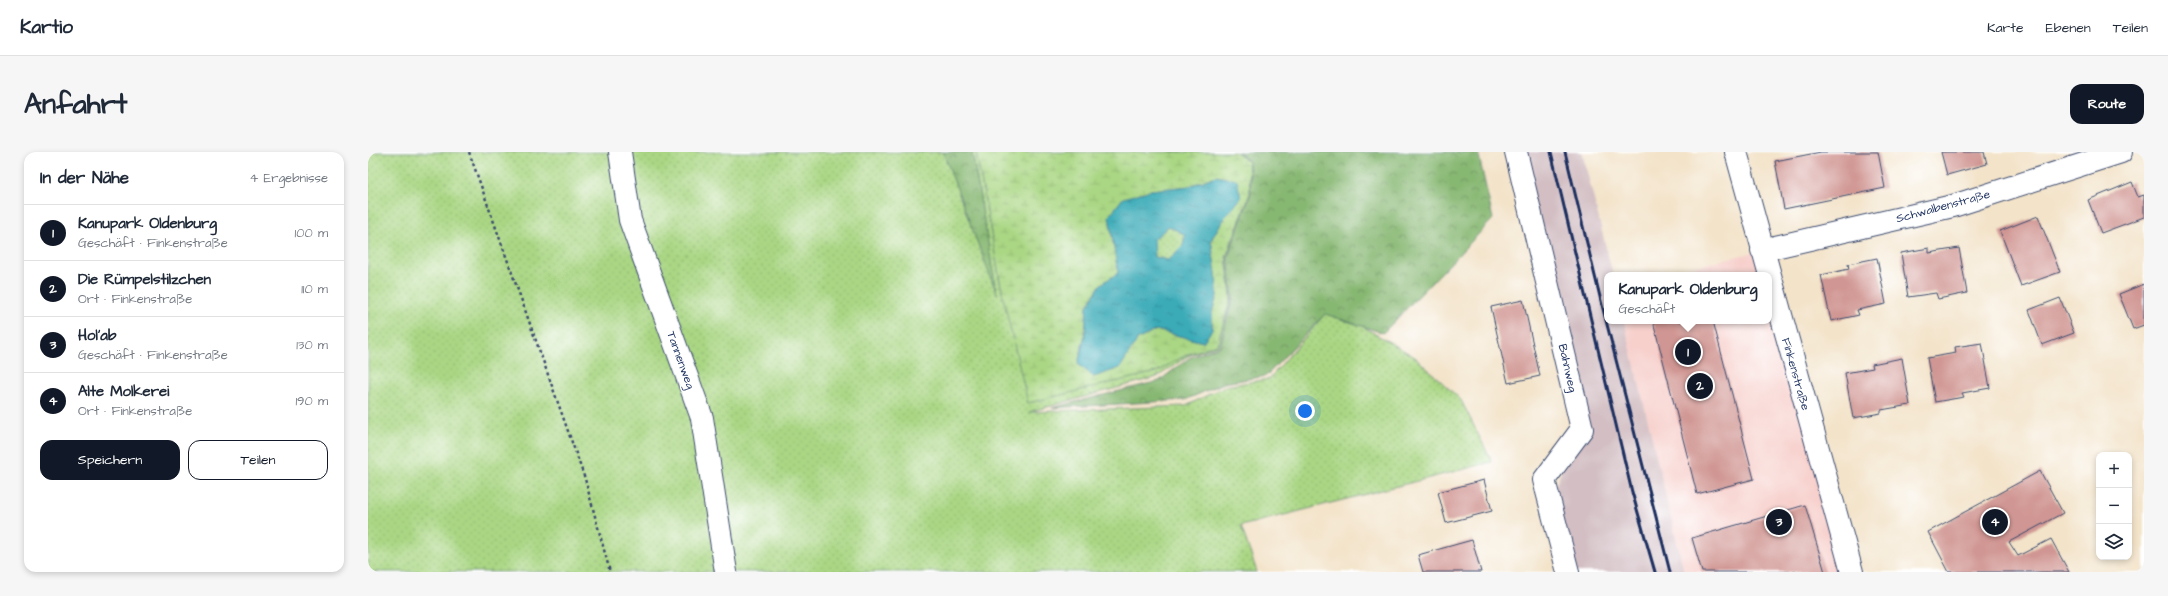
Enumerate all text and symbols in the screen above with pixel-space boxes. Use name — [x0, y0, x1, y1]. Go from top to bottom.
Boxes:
text: Kartio — [20, 14, 73, 41]
text: Karte — [1987, 18, 2024, 38]
text: Ebenen — [2046, 18, 2091, 38]
text: Teilen — [2113, 18, 2148, 38]
button: Route — [2070, 84, 2144, 124]
text: Anfahrt — [24, 85, 127, 124]
text: In der Nähe — [40, 166, 129, 190]
text: 4 Ergebnisse — [249, 169, 328, 187]
street label: Schwalbenstraße — [1894, 186, 1993, 227]
text: Kanupark Oldenburg — [78, 213, 217, 234]
text: 1 — [52, 224, 54, 242]
text: 100 m — [295, 224, 328, 242]
text: Geschäft · Finkenstraße — [78, 234, 228, 252]
text: Die Rümpelstilzchen — [78, 269, 211, 290]
popup — [1604, 272, 1772, 324]
text: Kanupark Oldenburg — [1618, 279, 1758, 300]
text: 2 — [49, 280, 57, 298]
text: 110 m — [301, 280, 328, 298]
text: Ort · Finkenstraße — [78, 290, 192, 308]
text: Geschäft — [1618, 300, 1675, 318]
text: Hol'ab — [78, 325, 116, 346]
street label: Tannenweg — [661, 329, 699, 392]
text: 3 — [50, 336, 56, 354]
text: 130 m — [296, 336, 328, 354]
street label: Finkenstraße — [1777, 336, 1814, 413]
pin: 1 — [1675, 337, 1701, 367]
street label: Bahnweg — [1553, 342, 1581, 394]
text: Geschäft · Finkenstraße — [78, 346, 228, 364]
pin: 2 — [1687, 371, 1713, 401]
text: Alte Molkerei — [78, 381, 169, 402]
text: 4 — [49, 392, 57, 410]
text: 190 m — [295, 392, 328, 410]
your location — [1295, 401, 1315, 421]
text: Ort · Finkenstraße — [78, 402, 192, 420]
button: Speichern — [40, 440, 180, 480]
button: Teilen — [188, 440, 328, 480]
map controls — [2096, 452, 2132, 560]
button: + — [2096, 452, 2132, 488]
button: − — [2096, 488, 2132, 524]
pin: 3 — [1766, 507, 1792, 537]
pin: 4 — [1982, 507, 2008, 537]
button: layers — [2096, 524, 2132, 560]

